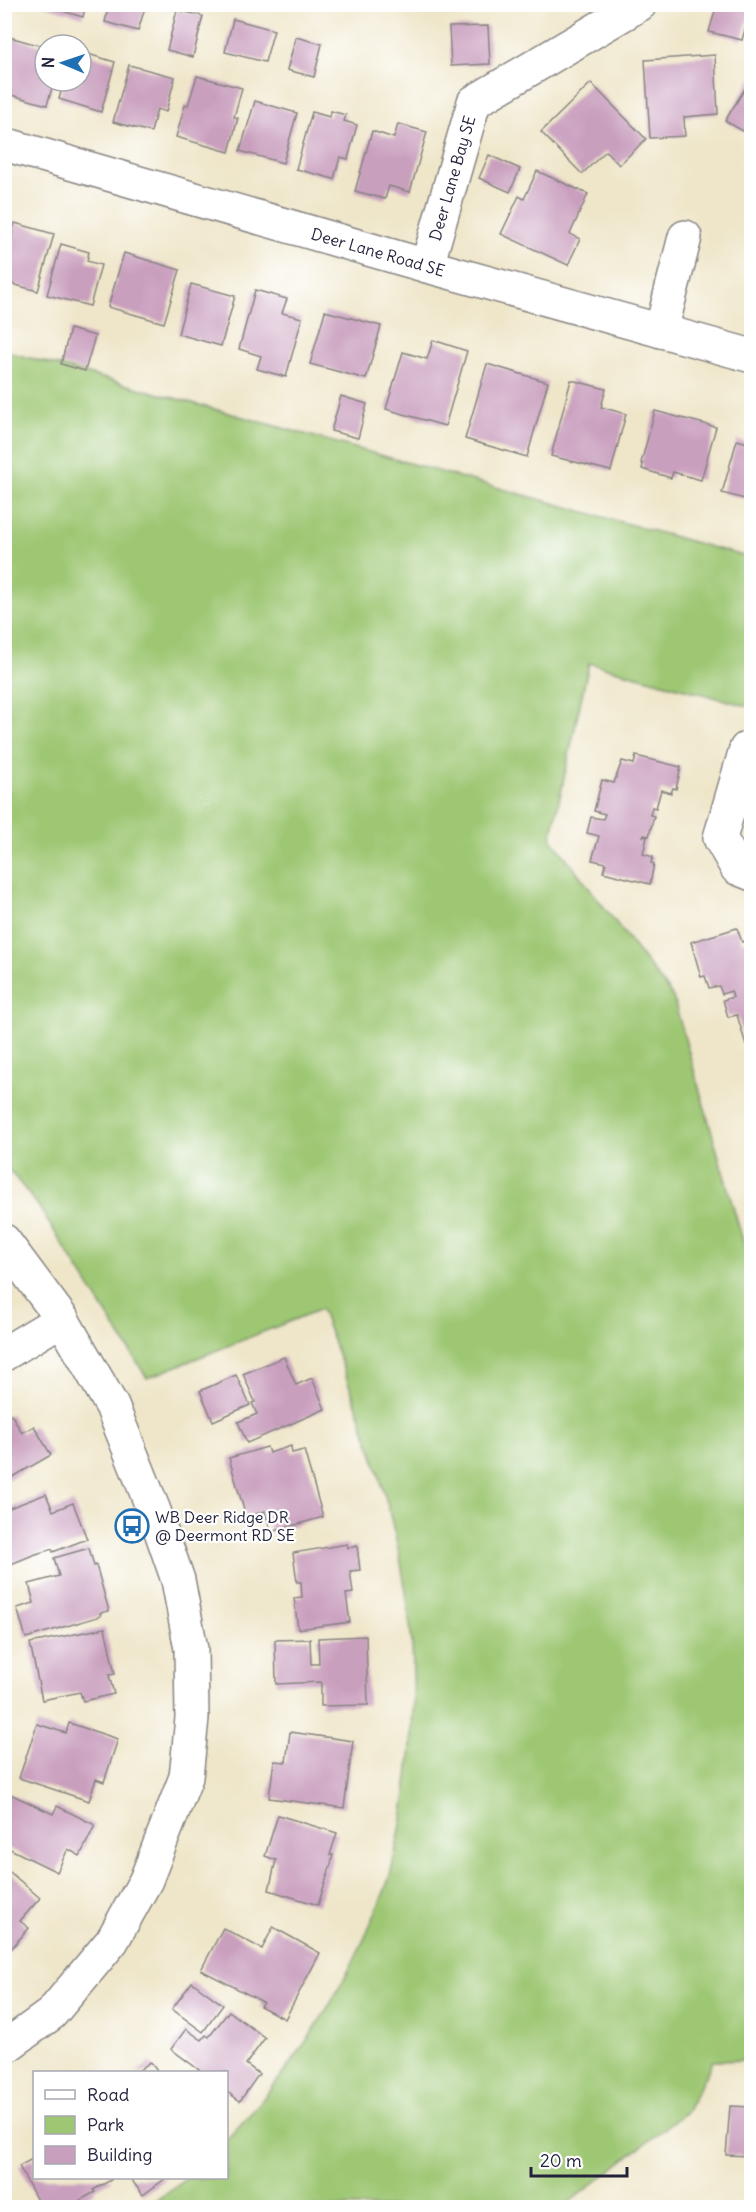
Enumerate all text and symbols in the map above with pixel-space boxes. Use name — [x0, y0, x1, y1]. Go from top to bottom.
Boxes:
north arrow — [33, 33, 93, 93]
text: N — [38, 57, 58, 68]
street label: Deer Lane Bay SE — [425, 113, 479, 243]
street label: Deer Lane Road SE — [309, 223, 447, 281]
place label: WB Deer Ridge DR @ Deermont RD SE — [155, 1507, 295, 1545]
bus stop icon: WB Deer Ridge DR @ Deermont RD SE — [114, 1508, 150, 1544]
legend — [33, 2071, 228, 2179]
text: Road — [87, 2083, 130, 2106]
text: Park — [87, 2113, 124, 2136]
scale bar — [531, 2140, 627, 2178]
text: Building — [87, 2143, 152, 2166]
text: 20 m — [540, 2149, 582, 2172]

